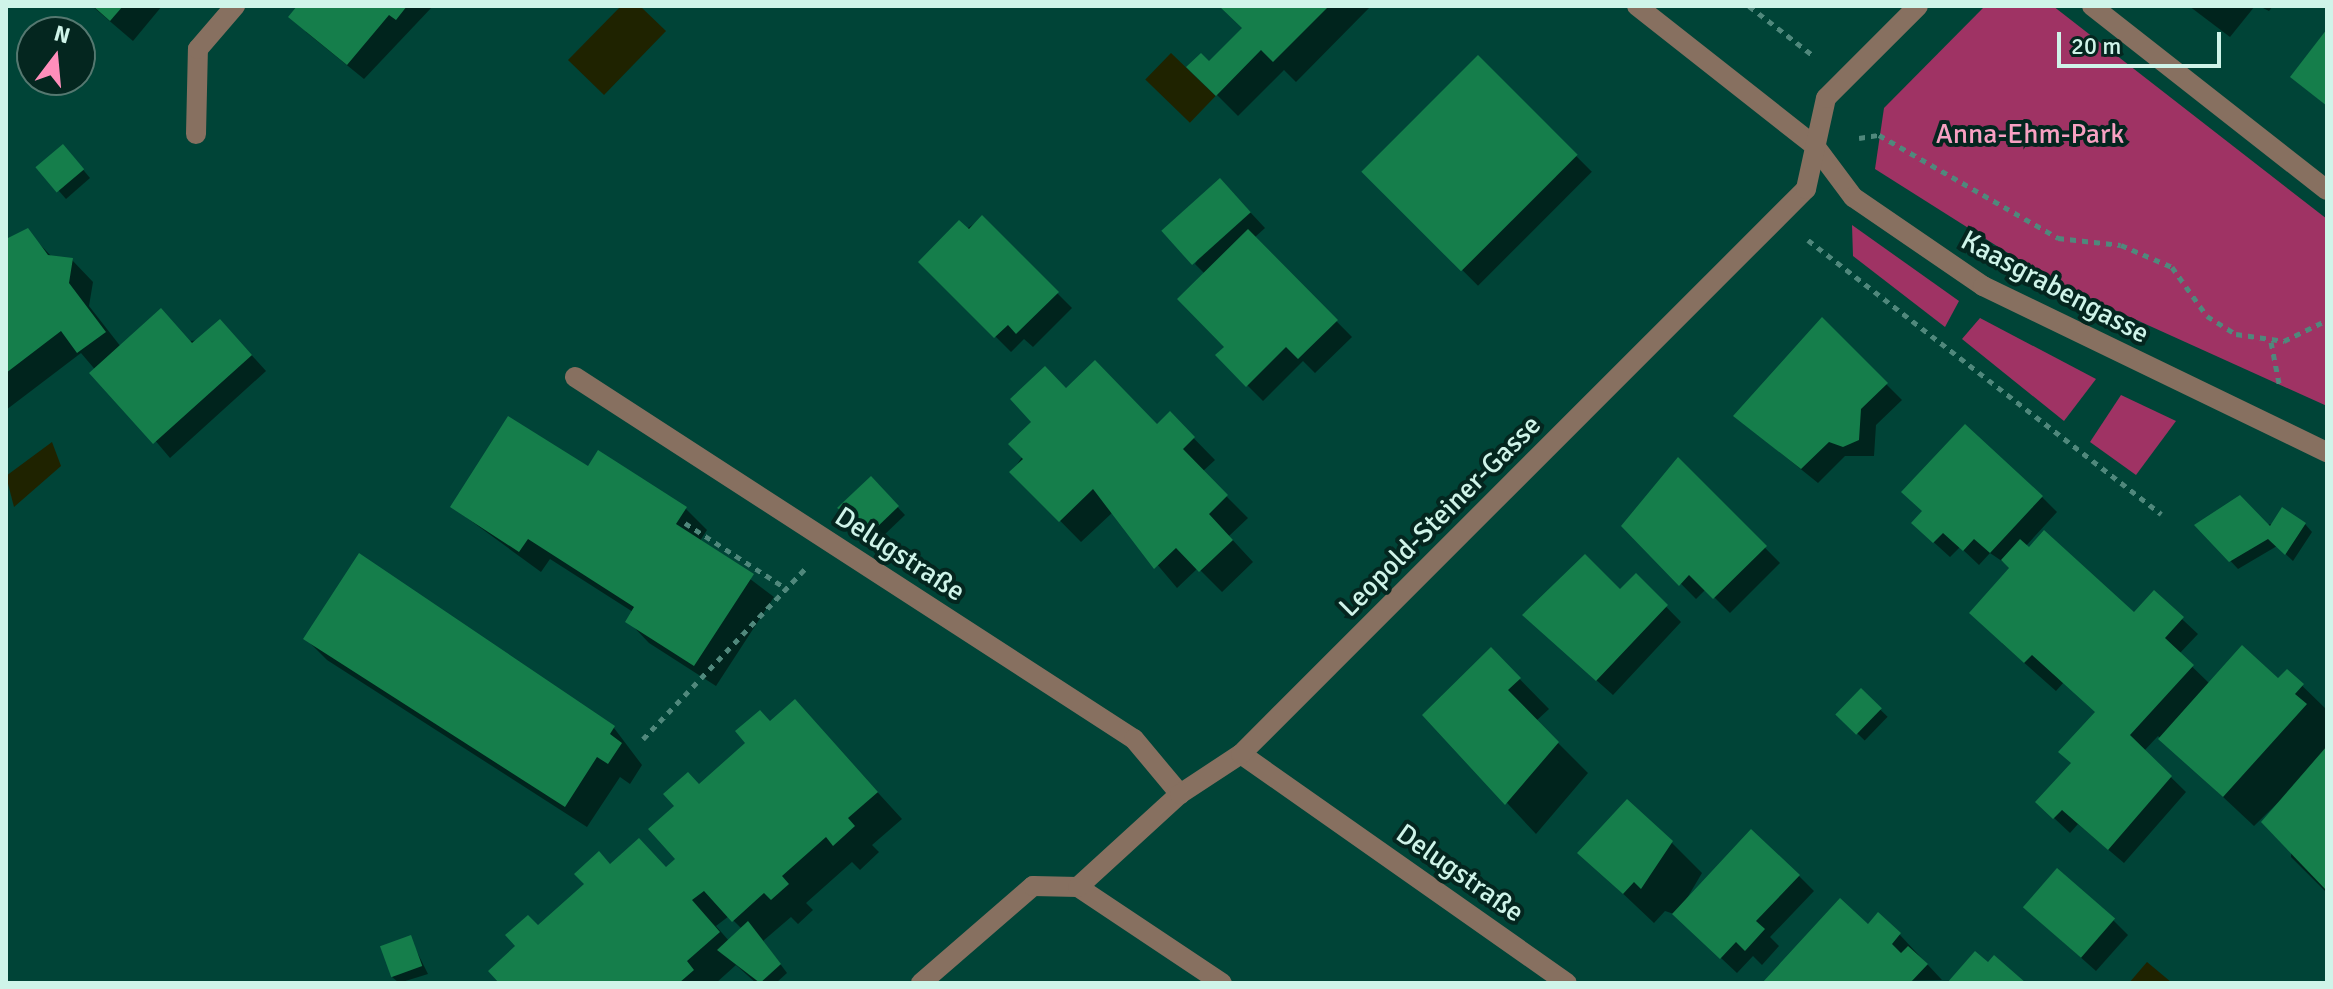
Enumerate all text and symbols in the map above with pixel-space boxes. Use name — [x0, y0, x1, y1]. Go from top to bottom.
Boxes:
north arrow — [16, 16, 96, 96]
scale bar — [2061, 16, 2225, 66]
text: N — [51, 19, 73, 49]
text: 20 m — [2071, 31, 2121, 61]
park label: Anna-Ehm-Park — [1936, 117, 2124, 151]
street label: Kaasgrabengasse — [1955, 223, 2155, 351]
street label: Leopold-Steiner-Gasse — [1332, 408, 1548, 624]
street label: Delugstraße — [829, 500, 971, 608]
street label: Delugstraße — [1390, 817, 1530, 929]

